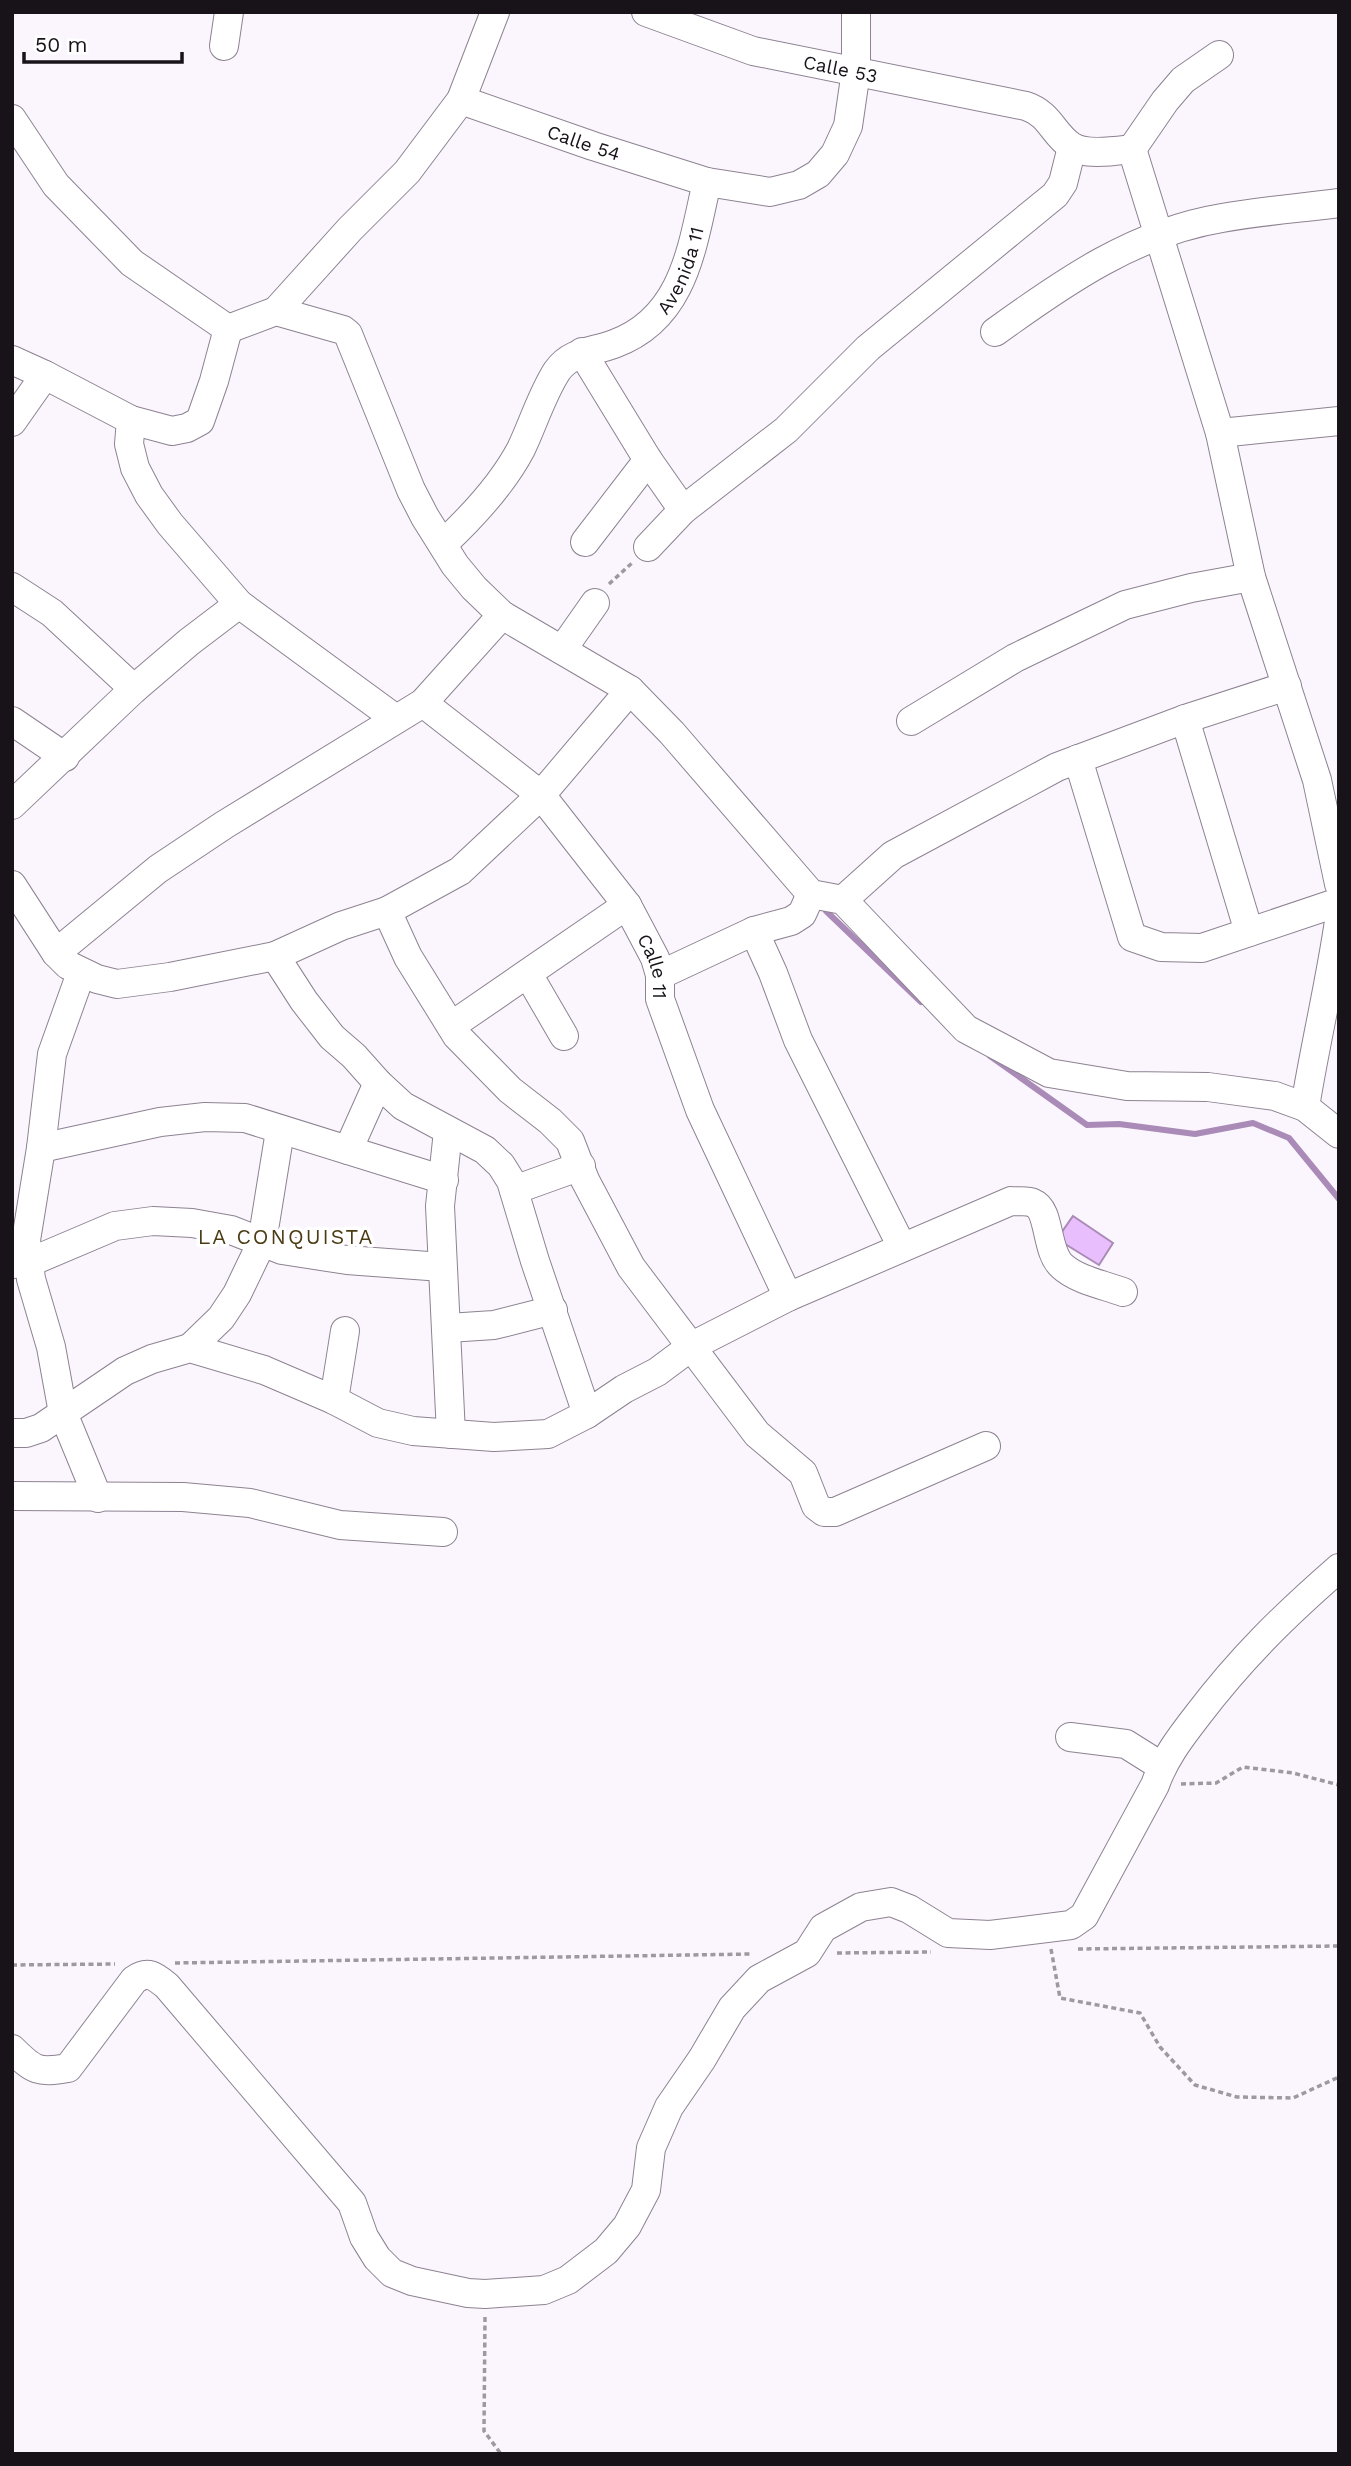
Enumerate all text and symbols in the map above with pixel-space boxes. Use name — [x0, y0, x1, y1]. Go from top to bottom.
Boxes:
scale bar — [24, 21, 182, 65]
text: 50 m — [35, 32, 87, 57]
street label: Calle 53 — [801, 50, 879, 87]
street label: Calle 54 — [544, 119, 623, 165]
street label: Avenida 11 — [652, 224, 708, 319]
street label: Calle 11 — [633, 930, 672, 999]
district label: LA CONQUISTA — [198, 1224, 374, 1249]

